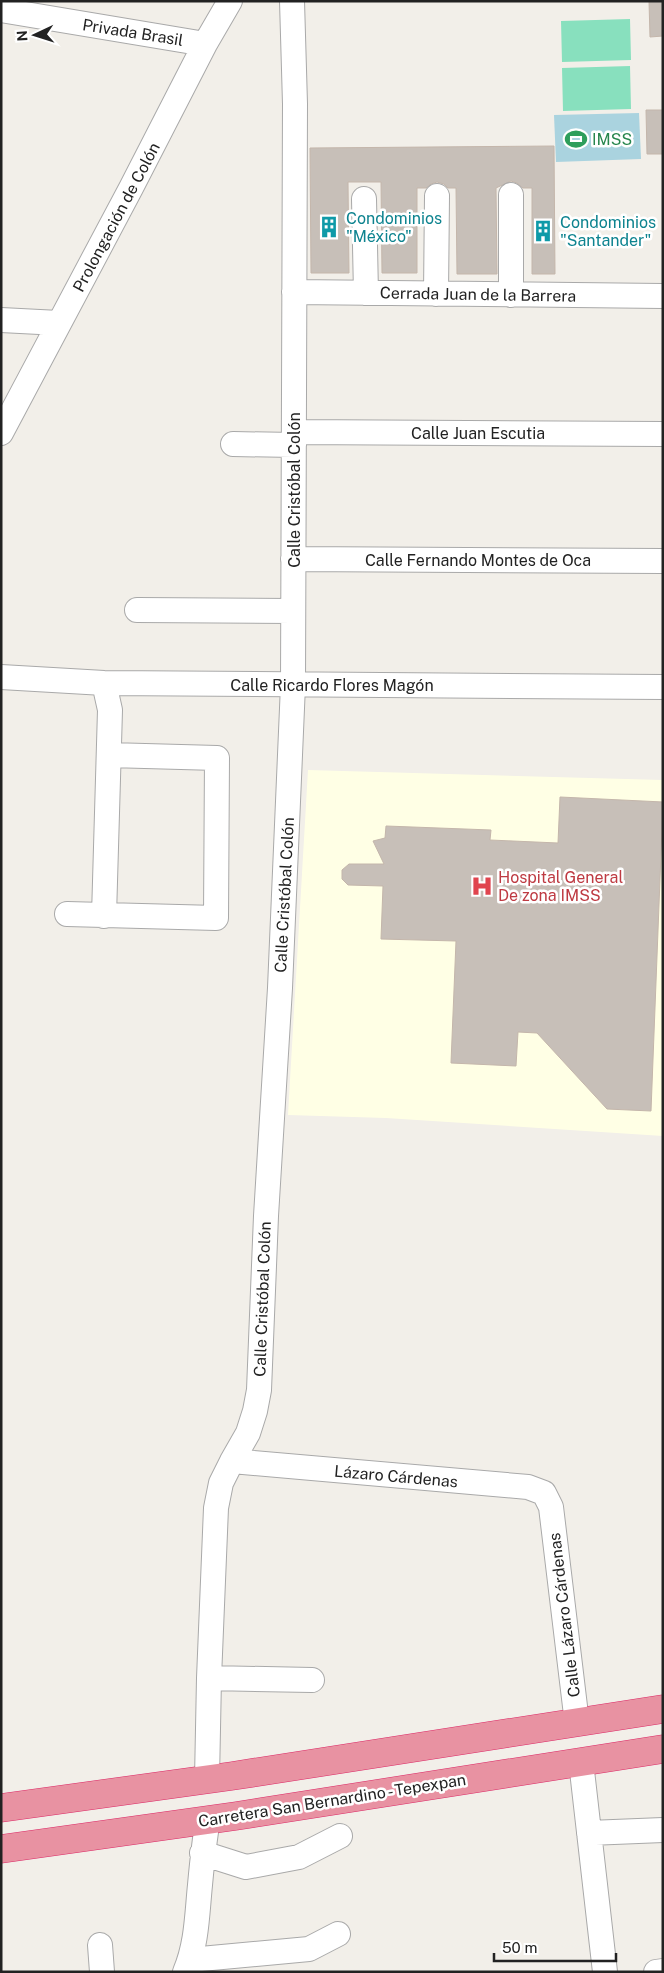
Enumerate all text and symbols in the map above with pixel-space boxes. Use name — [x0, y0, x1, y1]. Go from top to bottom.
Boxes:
north arrow — [10, 10, 60, 60]
street label: Privada Brasil — [81, 15, 185, 50]
text: N — [14, 30, 30, 42]
sports icon: IMSS — [563, 126, 589, 152]
place label: IMSS — [592, 130, 632, 149]
street label: Prolongación de Colón — [69, 139, 164, 295]
place label: Condominios "México" — [346, 209, 442, 246]
place label: Condominios "Santander" — [560, 213, 656, 250]
building icon: Condominios "México" — [316, 214, 342, 240]
building icon: Condominios "Santander" — [530, 218, 556, 244]
street label: Cerrada Juan de la Barrera — [380, 283, 576, 306]
street label: Calle Cristóbal Colón — [285, 412, 304, 568]
street label: Calle Juan Escutia — [411, 424, 545, 443]
street label: Calle Fernando Montes de Oca — [365, 551, 591, 570]
street label: Calle Ricardo Flores Magón — [230, 676, 434, 695]
street label: Calle Cristóbal Colón — [271, 817, 298, 973]
place label: Hospital General De zona IMSS — [498, 868, 623, 905]
hospital icon: Hospital General De zona IMSS — [469, 873, 495, 899]
street label: Calle Cristóbal Colón — [250, 1221, 275, 1377]
street label: Lázaro Cárdenas — [333, 1462, 459, 1491]
street label: Calle Lázaro Cárdenas — [545, 1532, 584, 1698]
street label: Carretera San Bernardino - Tepexpan — [197, 1770, 467, 1831]
scale bar — [494, 1930, 616, 1962]
text: 50 m — [502, 1939, 537, 1956]

